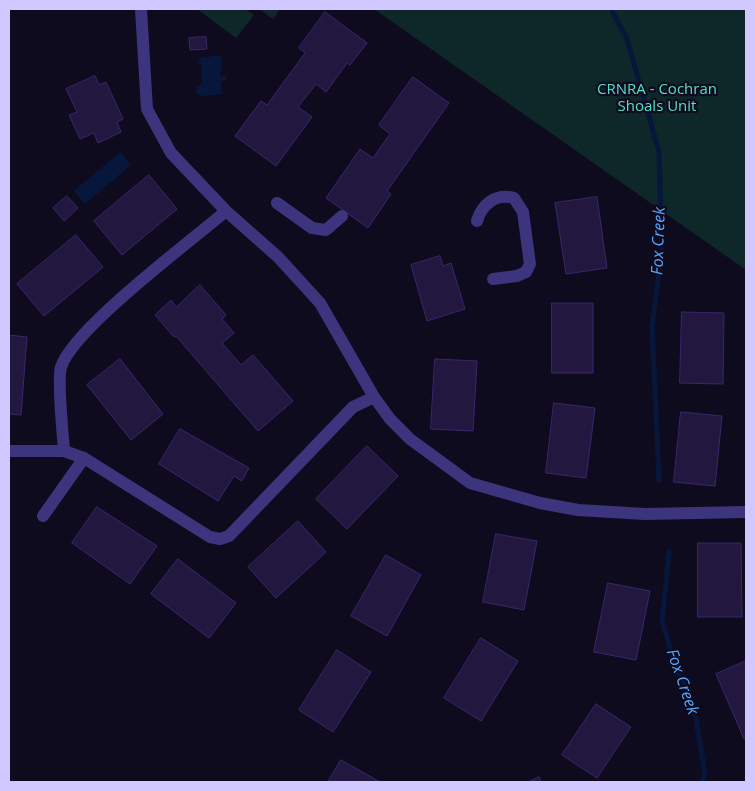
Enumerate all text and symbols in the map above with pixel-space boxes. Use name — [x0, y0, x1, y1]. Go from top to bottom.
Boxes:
park label: CRNRA - Cochran Shoals Unit — [597, 81, 717, 116]
water label: Fox Creek — [648, 207, 670, 275]
water label: Fox Creek — [662, 647, 702, 717]

